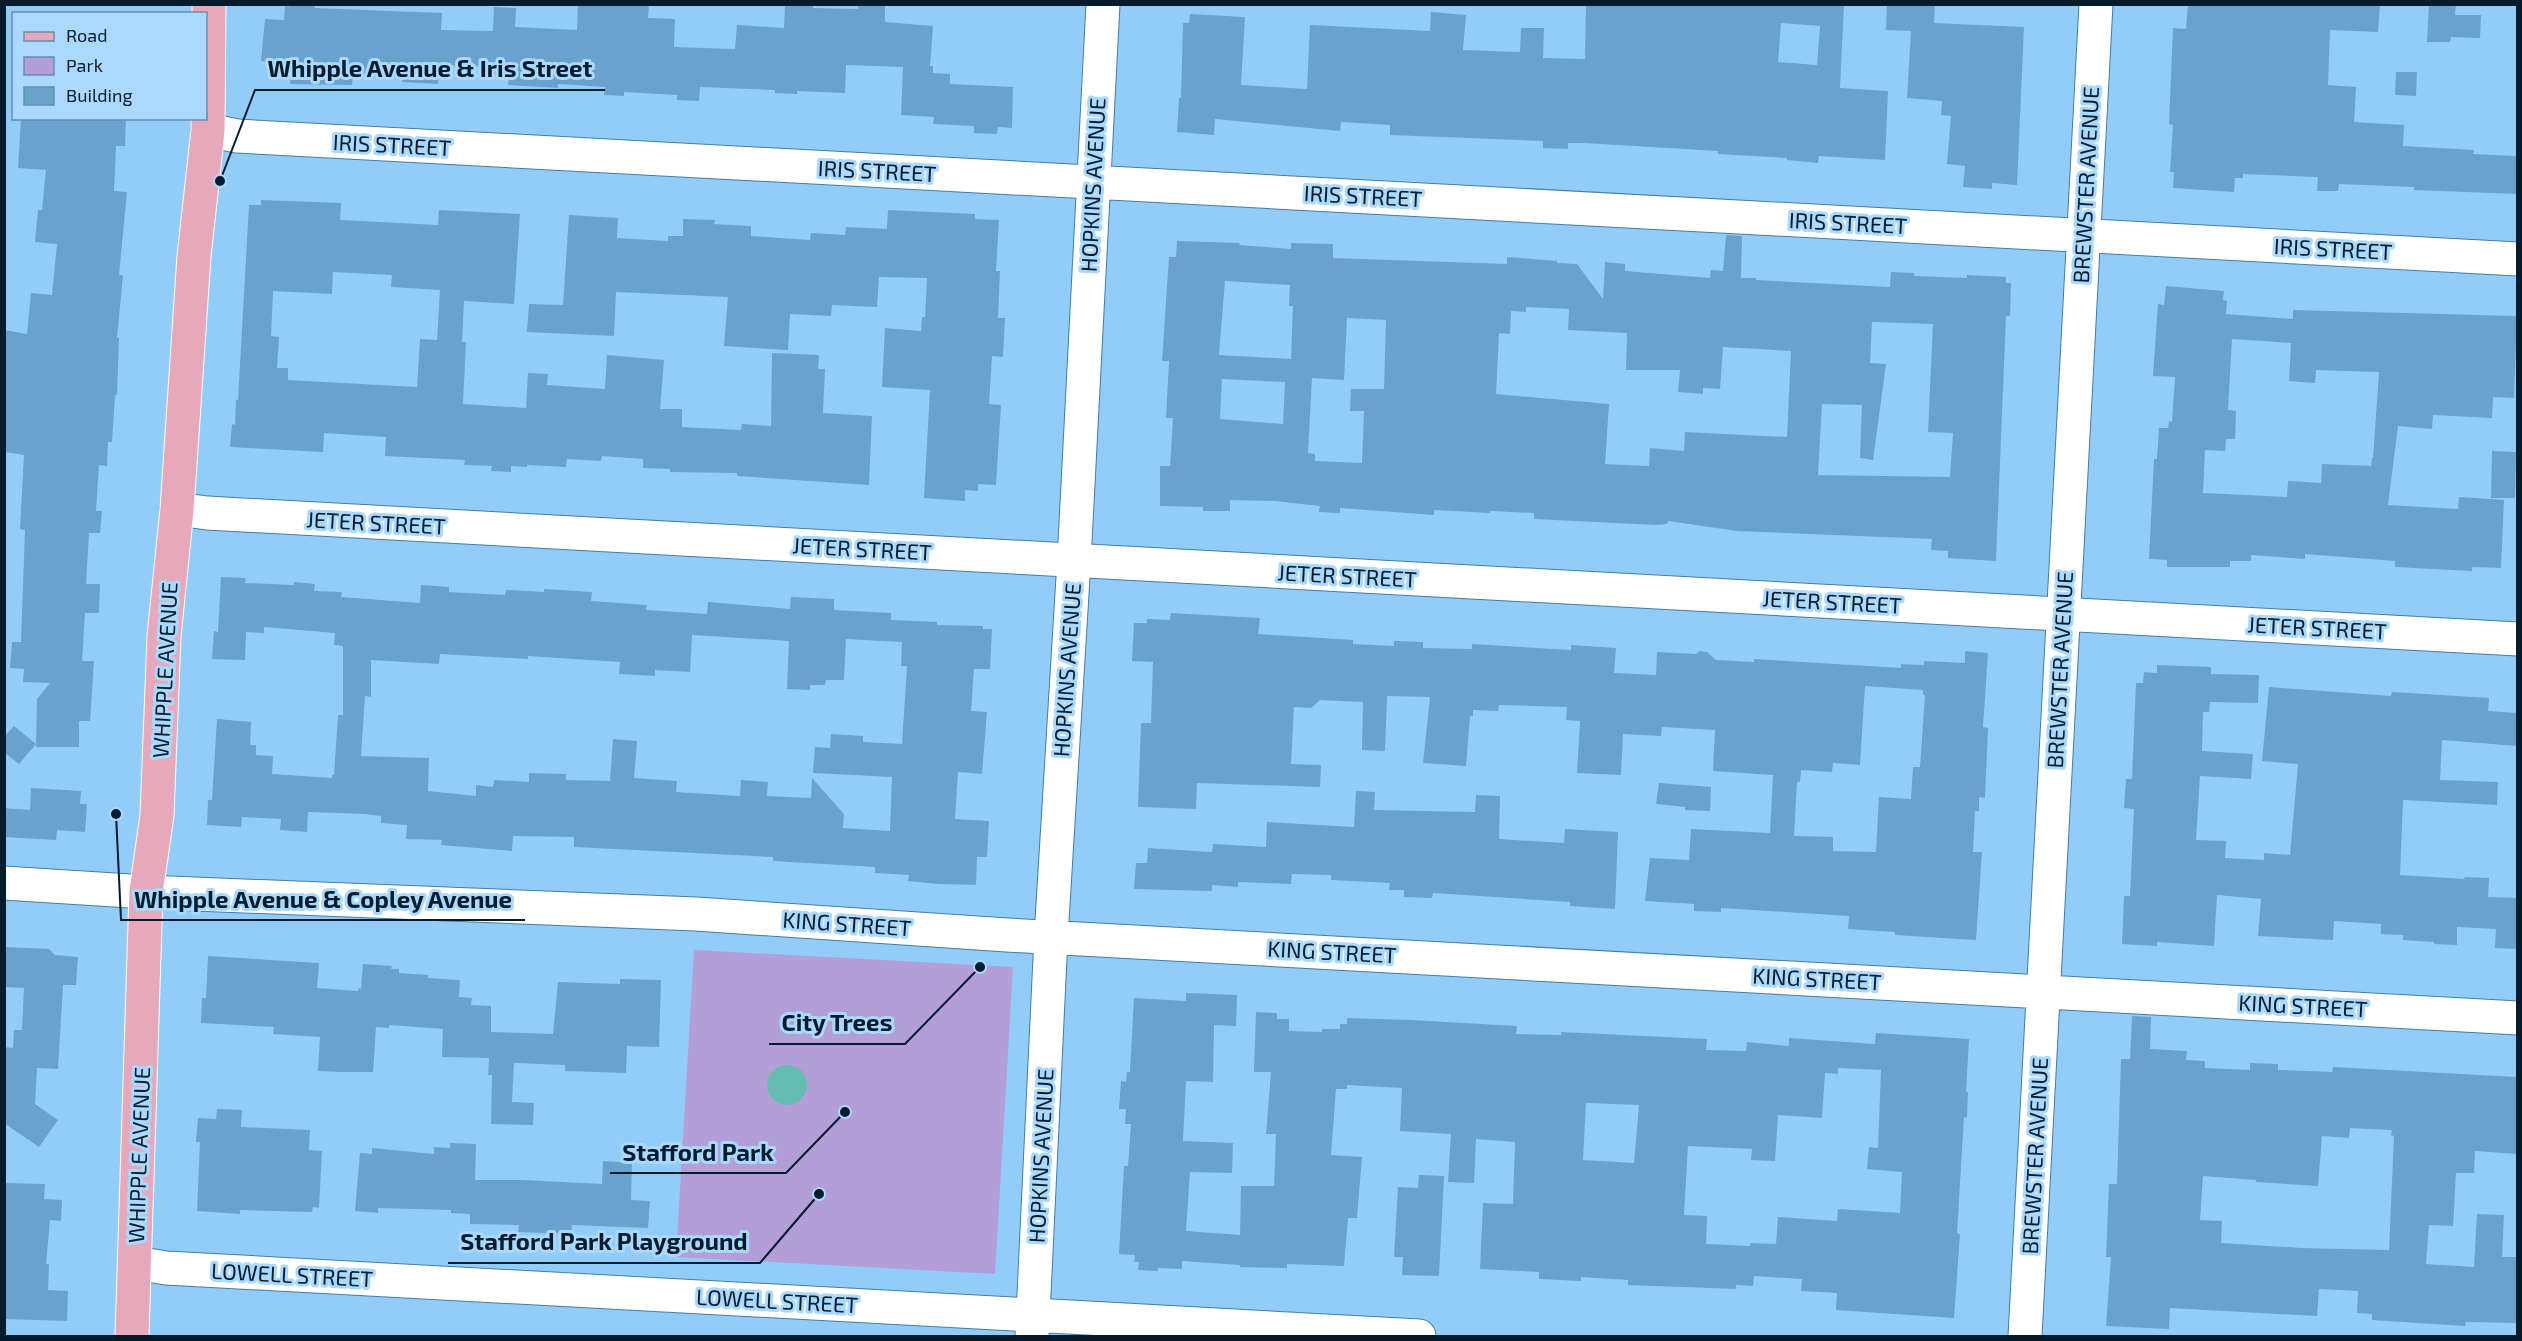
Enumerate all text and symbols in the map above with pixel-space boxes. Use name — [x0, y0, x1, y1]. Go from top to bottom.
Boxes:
legend — [12, 12, 207, 120]
text: Road — [66, 24, 107, 46]
callout: Whipple Avenue & Iris Street — [255, 48, 605, 90]
text: Whipple Avenue & Iris Street — [268, 53, 593, 82]
text: Park — [66, 54, 103, 76]
text: Building — [66, 84, 133, 106]
street label: BREWSTER AVENUE — [2067, 86, 2103, 284]
street label: HOPKINS AVENUE — [1074, 97, 1110, 273]
street label: IRIS STREET — [332, 128, 452, 160]
street label: IRIS STREET — [817, 154, 937, 186]
street label: IRIS STREET — [1303, 179, 1423, 211]
street label: IRIS STREET — [1788, 206, 1908, 238]
street label: IRIS STREET — [2273, 232, 2393, 264]
street label: JETER STREET — [306, 505, 447, 539]
street label: JETER STREET — [792, 531, 933, 565]
street label: JETER STREET — [1277, 558, 1418, 592]
street label: BREWSTER AVENUE — [2041, 571, 2077, 769]
street label: WHIPPLE AVENUE — [146, 581, 182, 759]
street label: HOPKINS AVENUE — [1047, 582, 1085, 758]
street label: JETER STREET — [1762, 584, 1903, 618]
street label: JETER STREET — [2247, 610, 2388, 644]
callout: Whipple Avenue & Copley Avenue — [121, 878, 525, 920]
text: Whipple Avenue & Copley Avenue — [134, 884, 512, 913]
street label: KING STREET — [782, 906, 913, 940]
street label: KING STREET — [1267, 935, 1397, 967]
street label: KING STREET — [1752, 962, 1882, 994]
street label: KING STREET — [2238, 989, 2368, 1021]
callout: City Trees — [769, 1002, 905, 1044]
text: City Trees — [782, 1007, 892, 1036]
street label: BREWSTER AVENUE — [2016, 1057, 2052, 1255]
street label: WHIPPLE AVENUE — [122, 1066, 154, 1244]
street label: HOPKINS AVENUE — [1022, 1068, 1058, 1244]
callout: Stafford Park — [610, 1131, 786, 1173]
text: Stafford Park — [622, 1137, 774, 1166]
callout: Stafford Park Playground — [448, 1221, 760, 1263]
text: Stafford Park Playground — [460, 1226, 748, 1255]
street label: LOWELL STREET — [210, 1257, 374, 1291]
street label: LOWELL STREET — [695, 1283, 859, 1317]

